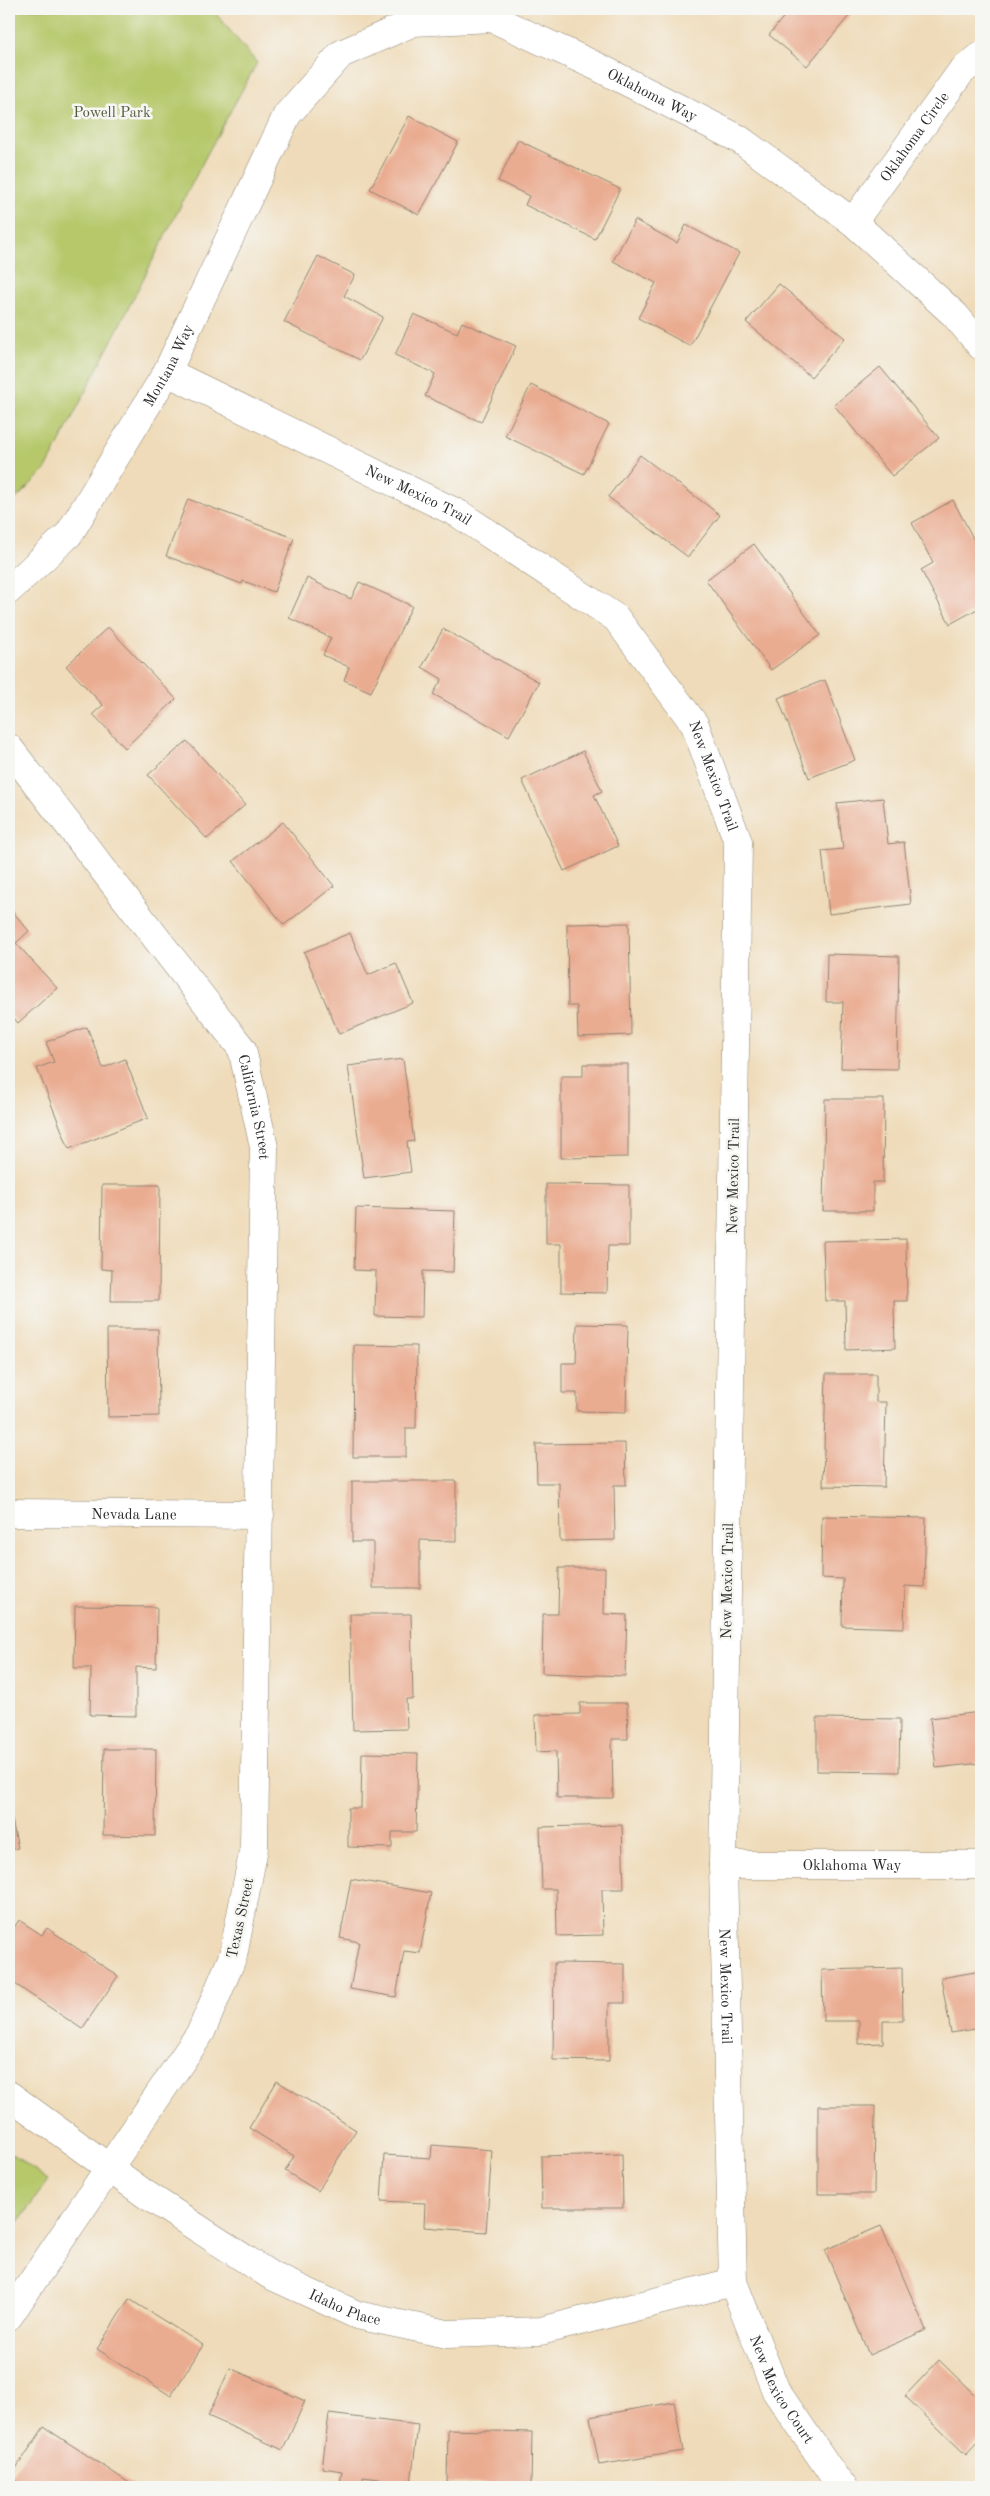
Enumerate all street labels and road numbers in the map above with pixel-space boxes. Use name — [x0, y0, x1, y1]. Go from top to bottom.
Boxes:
street label: Oklahoma Way — [604, 67, 699, 125]
street label: Oklahoma Circle — [878, 90, 953, 185]
street label: Montana Way — [142, 322, 197, 410]
street label: New Mexico Trail — [363, 464, 474, 529]
street label: New Mexico Trail — [685, 719, 739, 833]
street label: California Street — [234, 1053, 270, 1160]
street label: New Mexico Trail — [726, 1118, 743, 1234]
street label: Nevada Lane — [91, 1508, 177, 1523]
street label: New Mexico Trail — [720, 1523, 737, 1639]
street label: Oklahoma Way — [803, 1859, 902, 1874]
street label: Texas Street — [226, 1877, 257, 1960]
street label: New Mexico Trail — [716, 1928, 733, 2045]
street label: Idaho Place — [306, 2288, 382, 2329]
street label: New Mexico Court — [746, 2333, 815, 2447]

